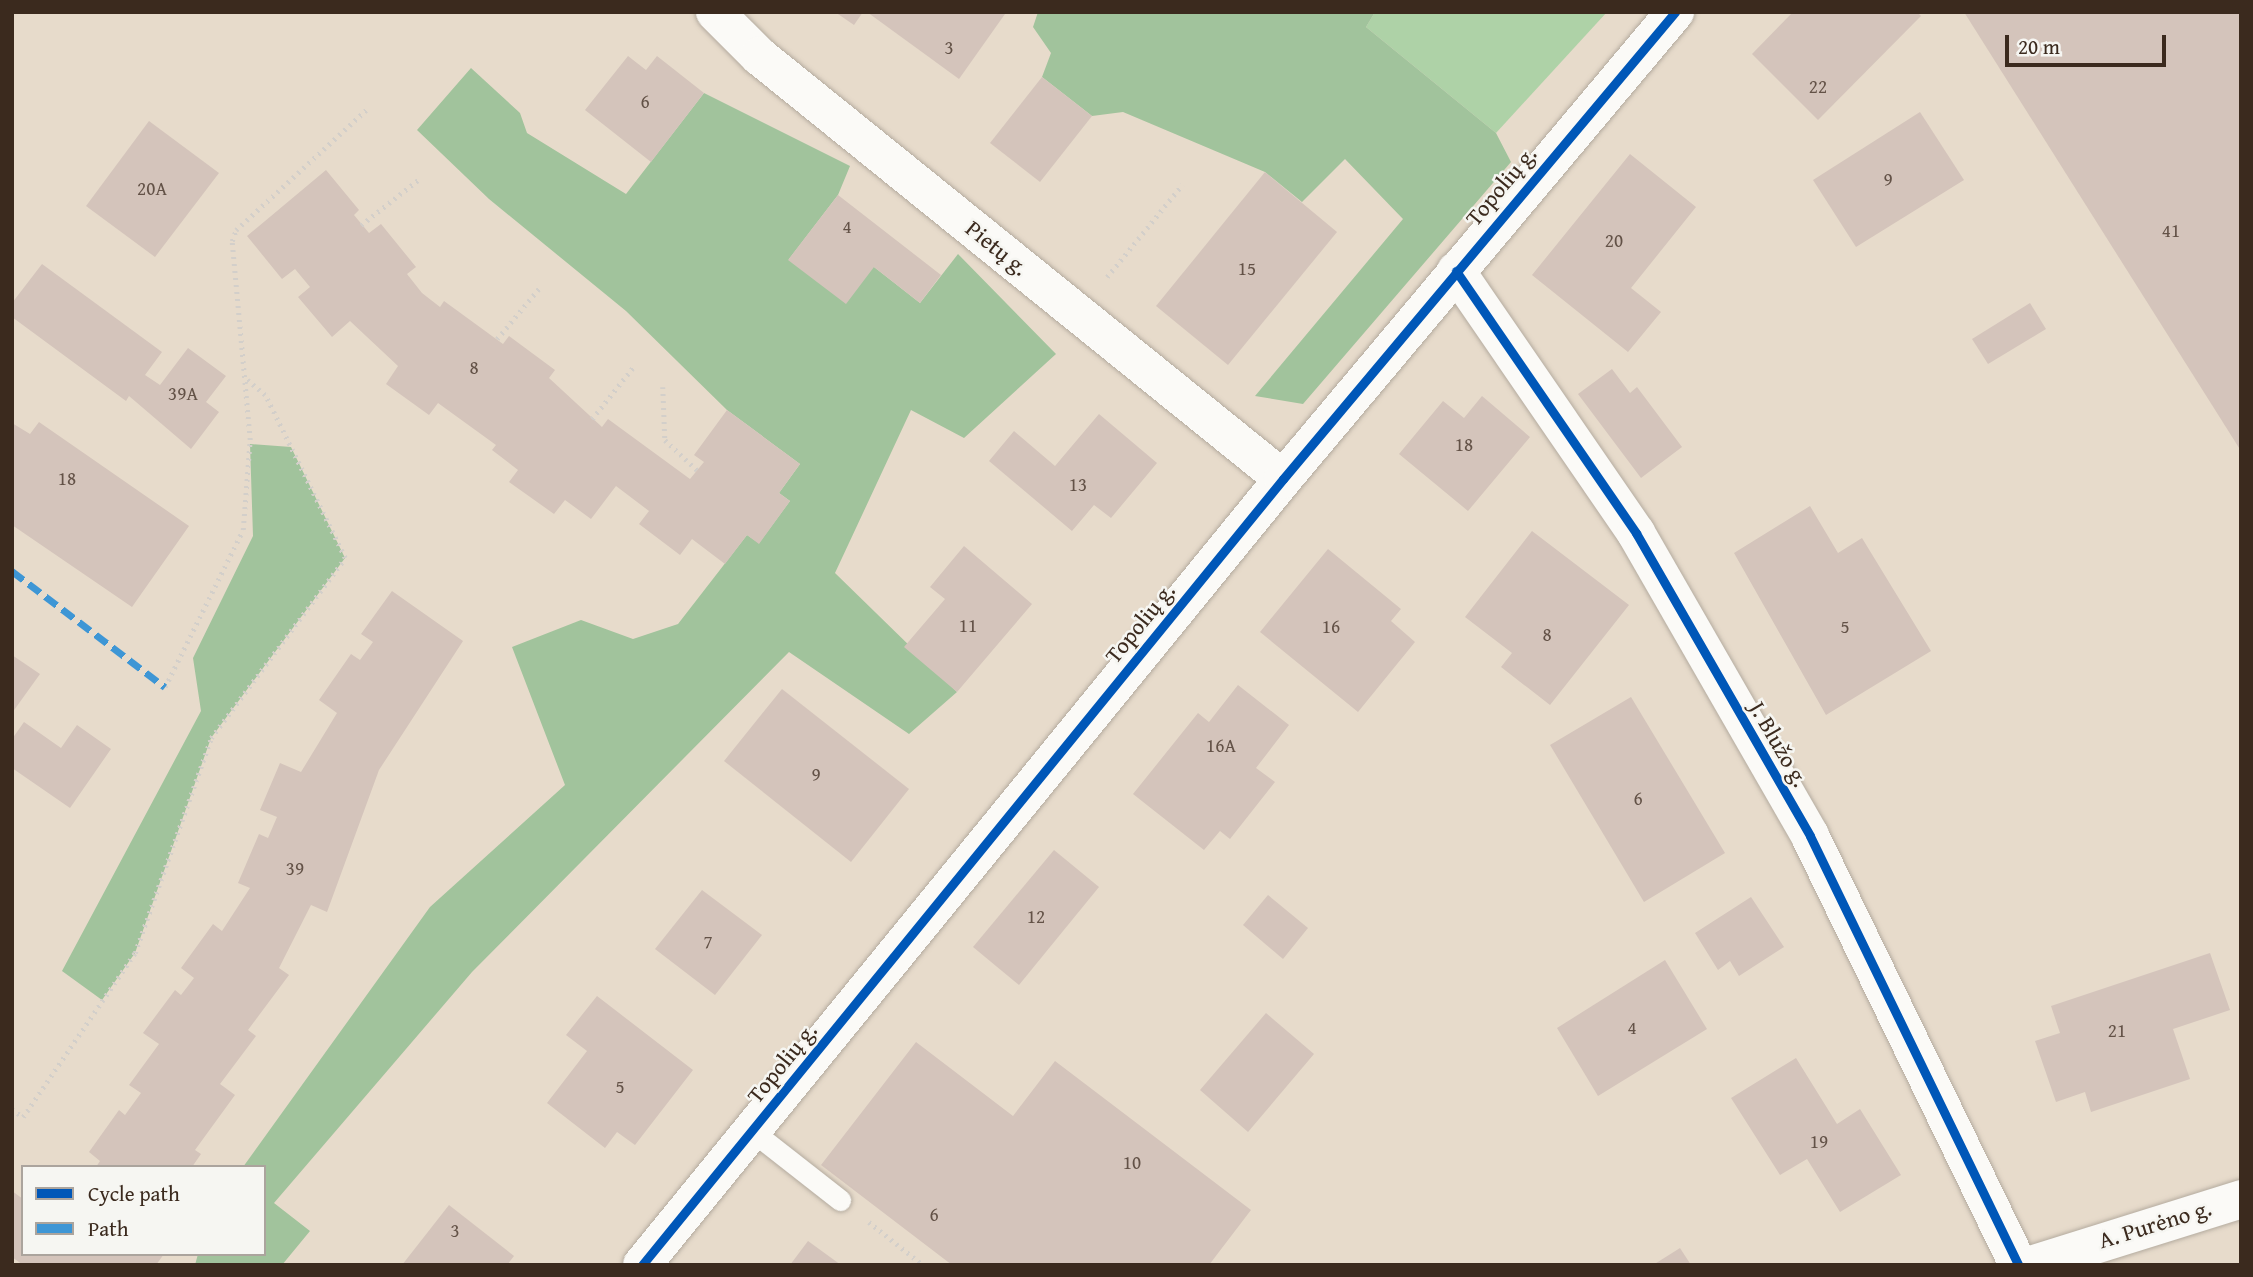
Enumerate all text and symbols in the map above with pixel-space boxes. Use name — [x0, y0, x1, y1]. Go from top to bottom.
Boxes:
scale bar — [2008, 21, 2169, 65]
text: 20 m — [2018, 31, 2060, 62]
house number: 3 — [944, 37, 954, 59]
house number: 22 — [1809, 76, 1827, 98]
house number: 6 — [640, 91, 650, 113]
street label: Topolių g. — [1460, 141, 1542, 231]
house number: 9 — [1883, 169, 1893, 191]
house number: 20A — [137, 178, 167, 200]
street label: Pietų g. — [960, 215, 1034, 281]
house number: 4 — [842, 216, 852, 238]
house number: 41 — [2162, 220, 2180, 242]
house number: 20 — [1605, 230, 1623, 252]
house number: 15 — [1238, 258, 1256, 280]
house number: 8 — [469, 357, 479, 379]
house number: 39A — [168, 383, 198, 405]
house number: 18 — [1455, 434, 1473, 456]
house number: 18 — [58, 468, 76, 490]
house number: 13 — [1069, 474, 1087, 496]
street label: Topolių g. — [1099, 577, 1181, 669]
house number: 11 — [959, 615, 977, 637]
house number: 16 — [1322, 616, 1340, 638]
house number: 5 — [1840, 616, 1850, 638]
house number: 8 — [1542, 624, 1552, 646]
street label: J. Blužo g. — [1744, 697, 1814, 791]
house number: 16A — [1206, 735, 1236, 757]
house number: 9 — [811, 764, 821, 786]
house number: 6 — [1633, 788, 1643, 810]
house number: 39 — [286, 858, 304, 880]
house number: 12 — [1027, 906, 1045, 928]
house number: 7 — [703, 931, 713, 953]
street label: Topolių g. — [741, 1017, 823, 1109]
house number: 4 — [1627, 1017, 1637, 1039]
house number: 21 — [2108, 1020, 2126, 1042]
house number: 5 — [615, 1076, 625, 1098]
house number: 19 — [1810, 1131, 1828, 1153]
house number: 10 — [1123, 1152, 1141, 1174]
legend — [21, 1165, 266, 1256]
text: Cycle path — [88, 1178, 180, 1209]
street label: A. Purėno g. — [2095, 1194, 2215, 1254]
house number: 6 — [929, 1204, 939, 1226]
text: Path — [88, 1213, 128, 1244]
house number: 3 — [450, 1220, 460, 1242]

